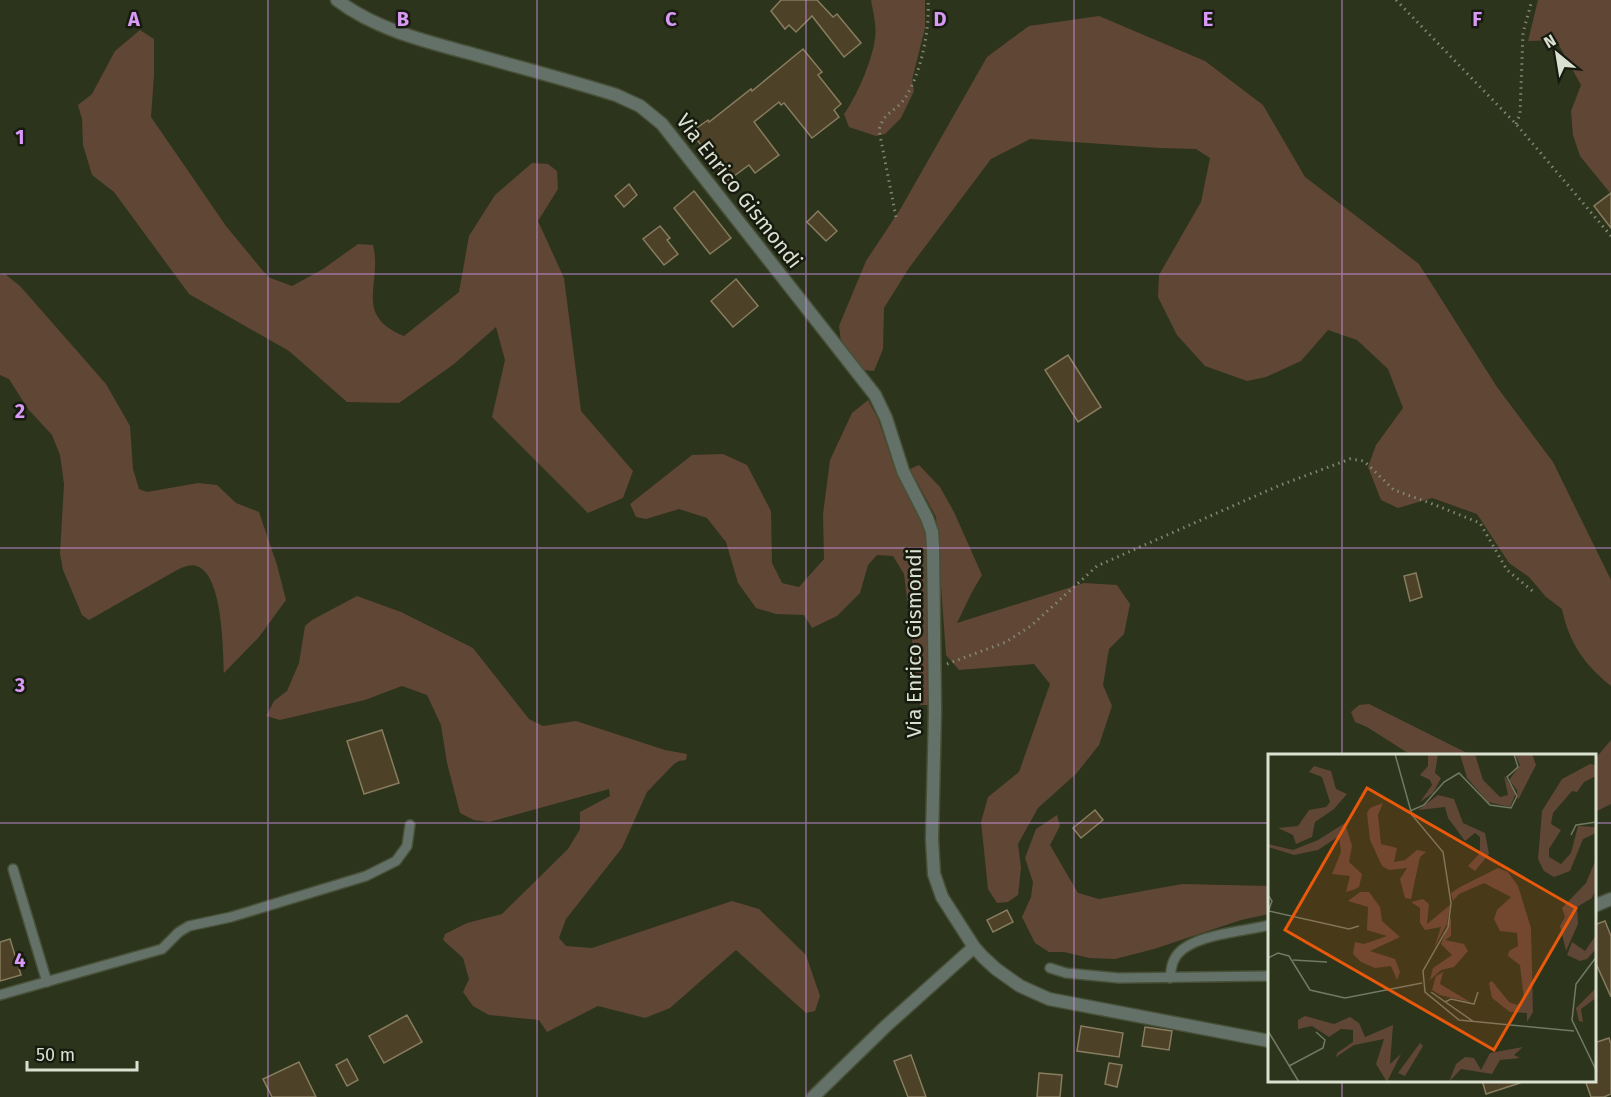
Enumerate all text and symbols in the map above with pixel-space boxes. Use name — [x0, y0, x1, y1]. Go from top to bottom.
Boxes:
text: A — [127, 7, 141, 31]
text: B — [397, 7, 409, 31]
text: C — [665, 7, 677, 31]
text: D — [933, 7, 947, 31]
text: E — [1203, 7, 1213, 31]
text: F — [1472, 7, 1482, 31]
north arrow — [1527, 24, 1587, 84]
text: N — [1540, 31, 1559, 52]
street label: Via Enrico Gismondi — [670, 108, 808, 274]
text: 1 — [15, 125, 25, 149]
text: 2 — [15, 399, 25, 423]
street label: Via Enrico Gismondi — [901, 548, 927, 738]
text: 3 — [14, 673, 25, 697]
inset map — [1268, 754, 1596, 1082]
text: 4 — [14, 948, 26, 972]
scale bar — [27, 1034, 136, 1072]
text: 50 m — [36, 1044, 75, 1066]

